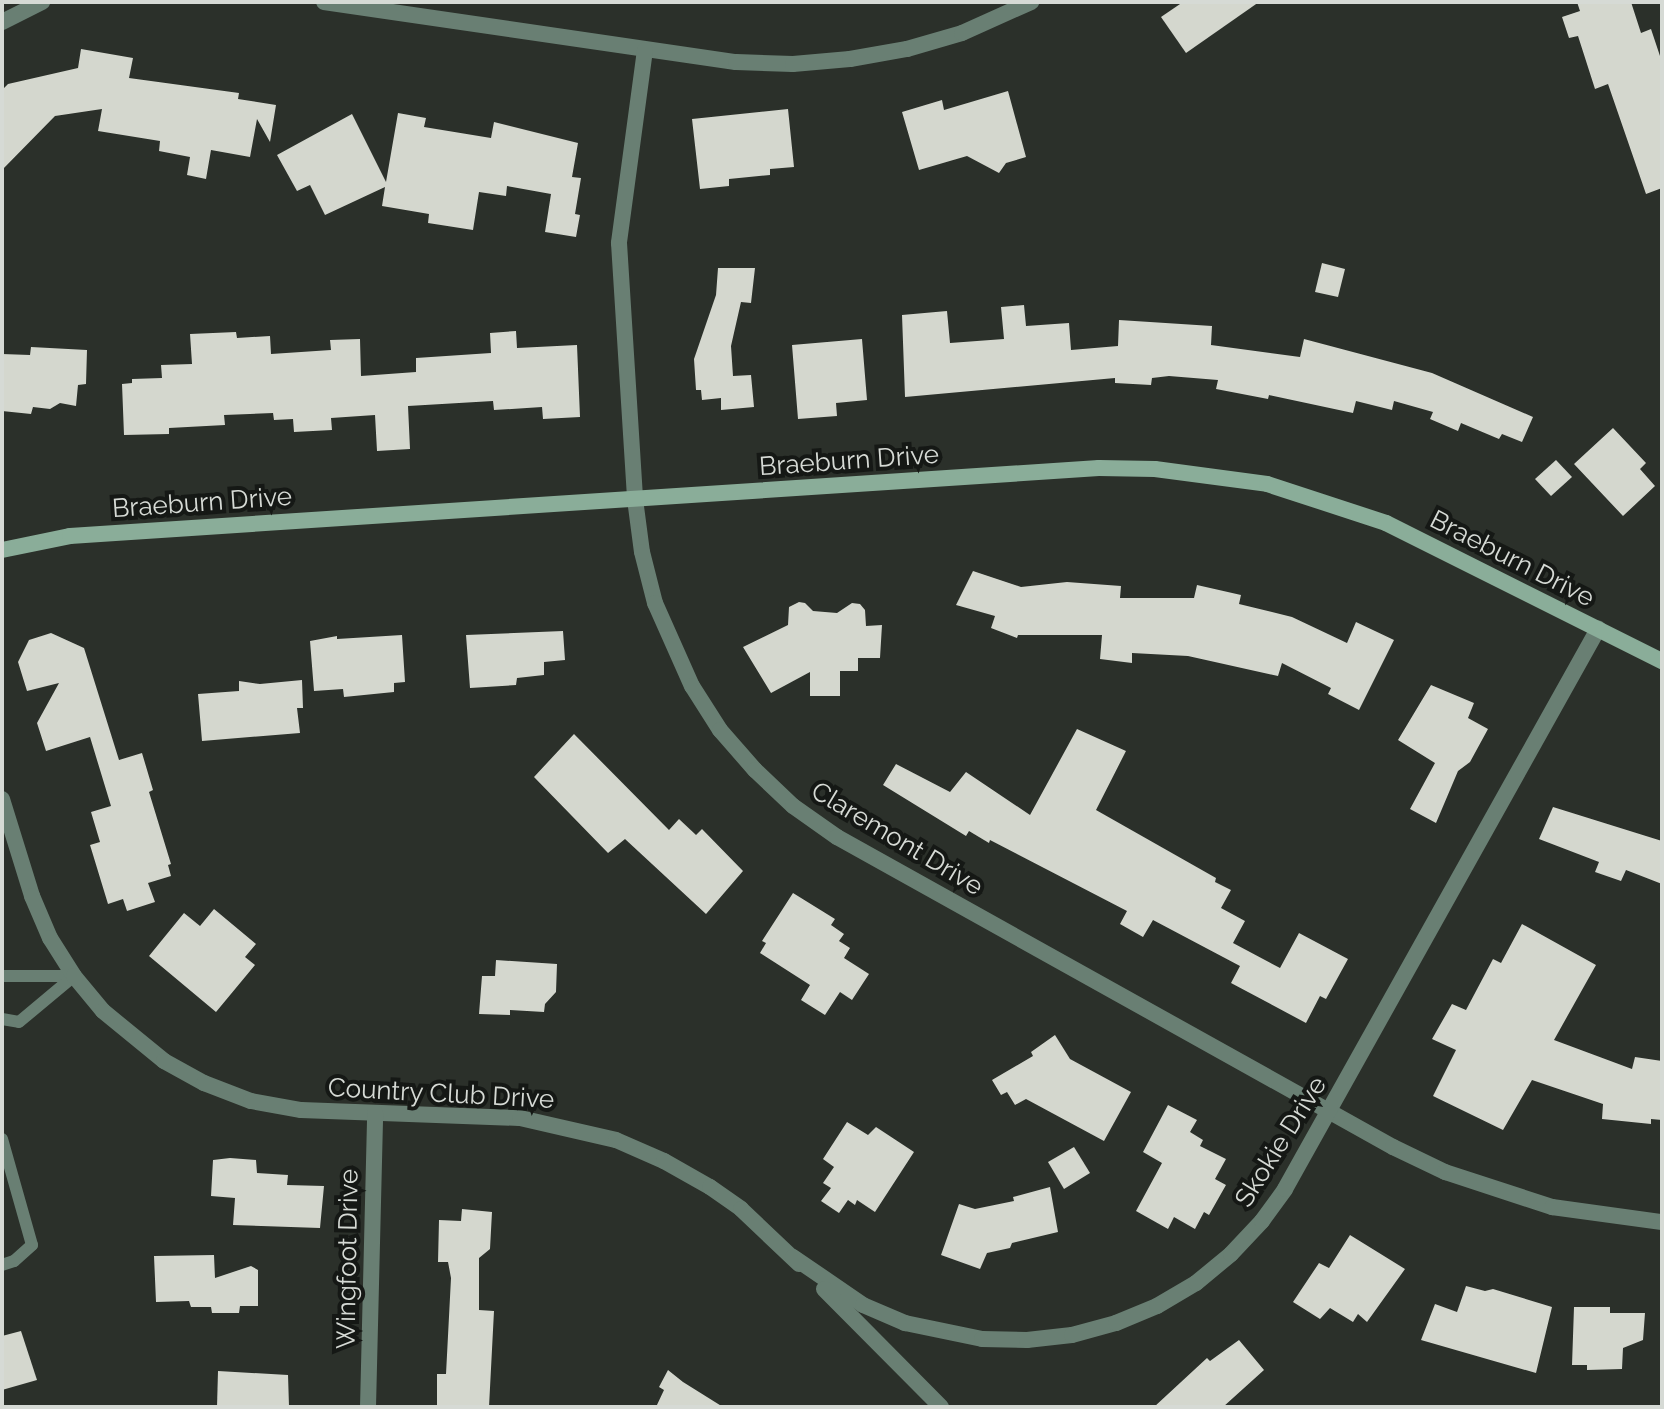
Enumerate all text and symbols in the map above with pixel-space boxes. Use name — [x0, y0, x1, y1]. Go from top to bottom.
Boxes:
street label: Braeburn Drive — [758, 439, 940, 483]
street label: Braeburn Drive — [111, 481, 293, 525]
street label: Braeburn Drive — [1425, 504, 1599, 614]
street label: Claremont Drive — [805, 775, 989, 903]
street label: Skokie Drive — [1229, 1071, 1333, 1213]
street label: Country Club Drive — [327, 1072, 555, 1116]
street label: Wingfoot Drive — [331, 1169, 365, 1349]

